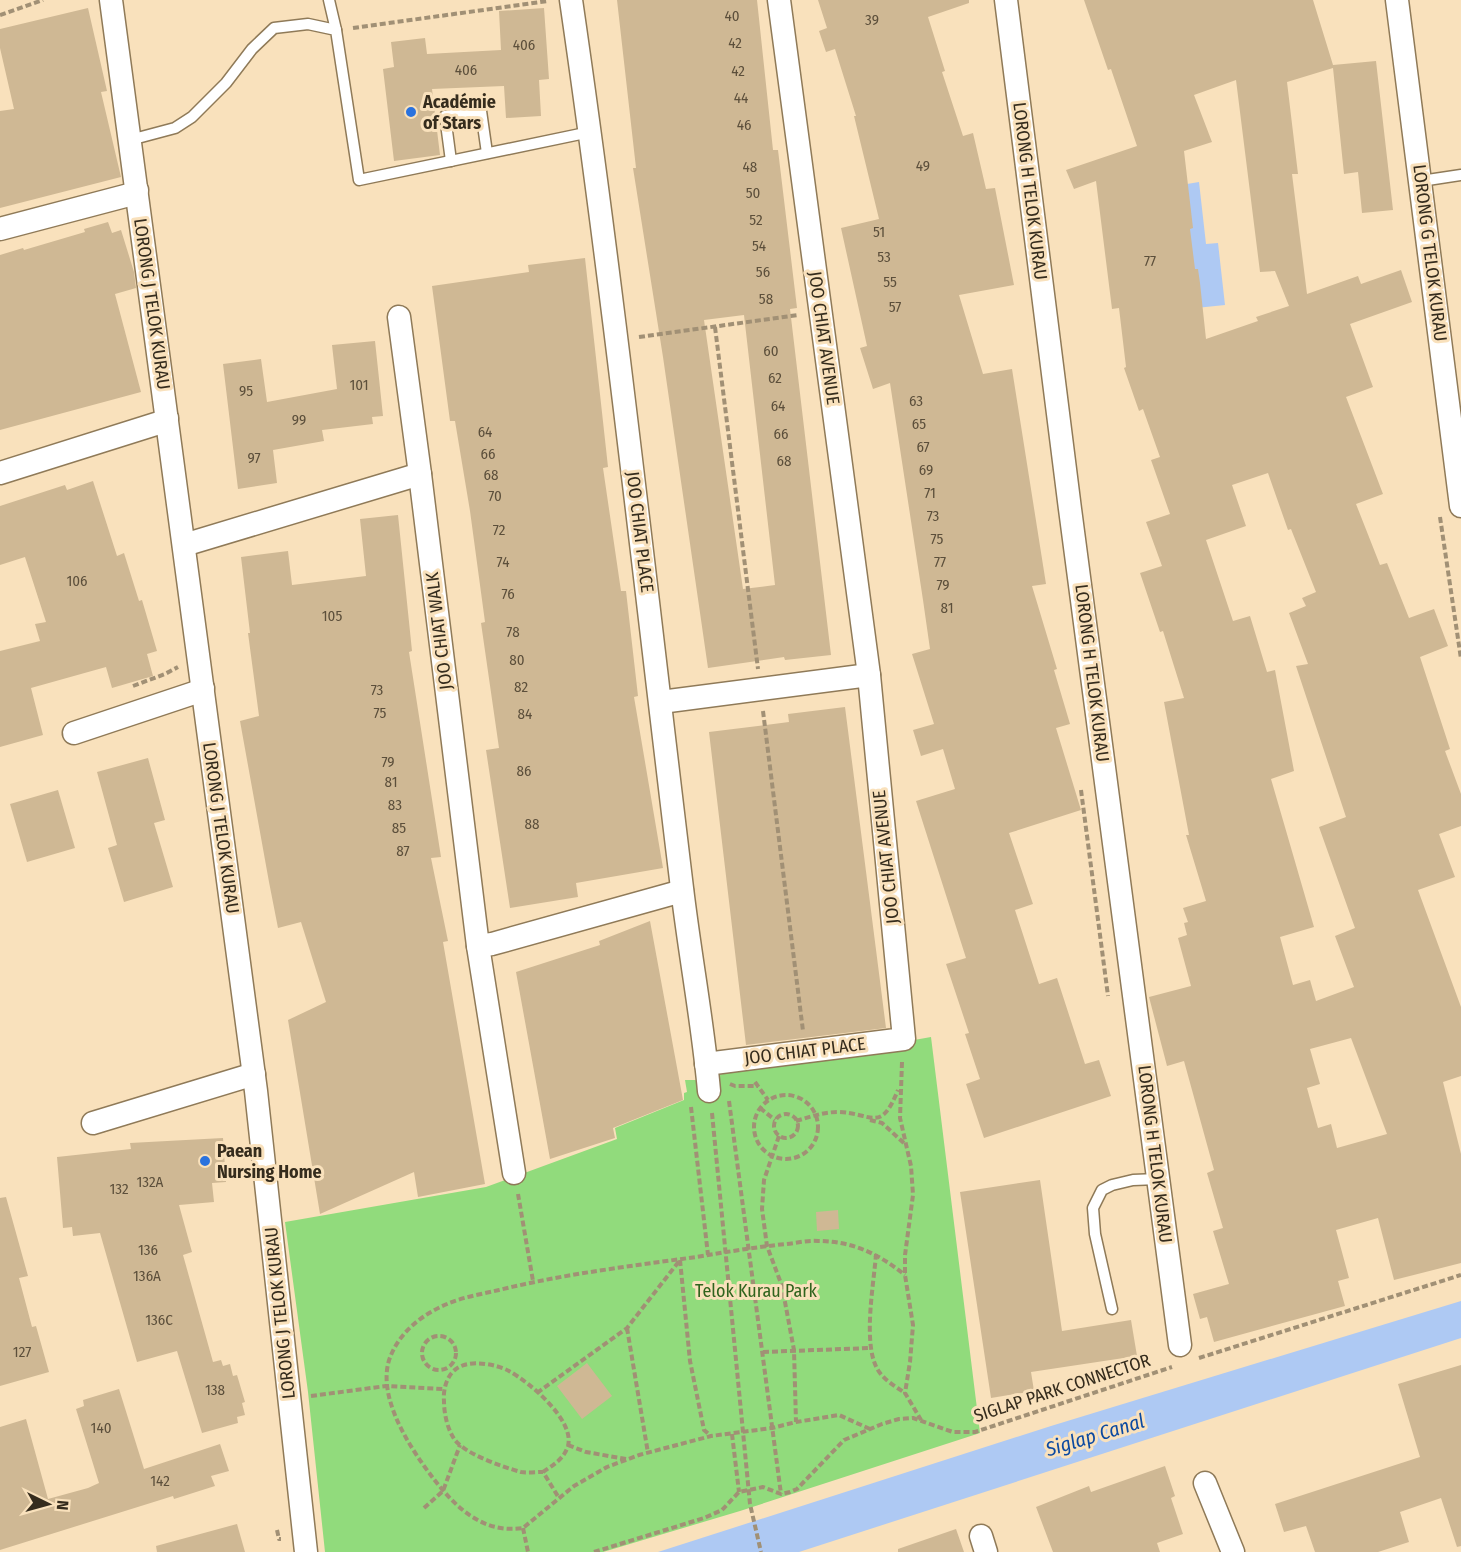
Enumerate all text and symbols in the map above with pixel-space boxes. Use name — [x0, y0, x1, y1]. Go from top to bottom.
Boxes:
house number: 40 — [724, 7, 740, 25]
house number: 39 — [865, 11, 879, 29]
house number: 42 — [728, 34, 742, 52]
house number: 406 — [513, 36, 535, 54]
house number: 406 — [455, 61, 477, 79]
house number: 42 — [731, 62, 745, 80]
house number: 44 — [734, 89, 748, 107]
place label: Académie of Stars — [422, 91, 496, 134]
street label: LORONG H TELOK KURAU — [1008, 101, 1052, 281]
marker: Académie of Stars — [404, 105, 418, 119]
house number: 46 — [737, 116, 751, 134]
house number: 49 — [916, 157, 930, 175]
house number: 48 — [743, 158, 757, 176]
street label: LORONG G TELOK KURAU — [1408, 163, 1452, 343]
house number: 50 — [746, 184, 760, 202]
house number: 52 — [749, 211, 763, 229]
street label: LORONG J TELOK KURAU — [129, 217, 175, 391]
house number: 51 — [873, 223, 885, 241]
house number: 54 — [752, 237, 766, 255]
house number: 53 — [877, 248, 891, 266]
house number: 77 — [1144, 252, 1156, 270]
house number: 56 — [756, 263, 770, 281]
street label: JOO CHIAT AVENUE — [804, 270, 844, 406]
house number: 55 — [883, 273, 897, 291]
house number: 58 — [759, 290, 773, 308]
house number: 57 — [889, 298, 901, 316]
house number: 60 — [763, 342, 779, 360]
house number: 62 — [768, 369, 782, 387]
house number: 101 — [349, 376, 369, 394]
house number: 95 — [239, 382, 253, 400]
house number: 63 — [909, 392, 923, 410]
house number: 64 — [771, 397, 785, 415]
house number: 99 — [292, 411, 306, 429]
house number: 65 — [912, 415, 926, 433]
house number: 64 — [478, 423, 492, 441]
house number: 66 — [774, 425, 788, 443]
house number: 67 — [916, 438, 930, 456]
house number: 66 — [481, 445, 495, 463]
house number: 97 — [247, 449, 261, 467]
house number: 68 — [777, 452, 791, 470]
house number: 69 — [919, 461, 933, 479]
house number: 68 — [484, 466, 498, 484]
street label: JOO CHIAT PLACE — [622, 470, 658, 594]
house number: 71 — [924, 484, 936, 502]
house number: 70 — [488, 487, 502, 505]
house number: 73 — [927, 507, 940, 525]
house number: 72 — [493, 521, 506, 539]
house number: 75 — [931, 530, 943, 548]
house number: 74 — [497, 553, 509, 571]
house number: 77 — [934, 553, 946, 571]
street label: JOO CHIAT WALK — [421, 571, 457, 691]
house number: 106 — [66, 572, 88, 590]
house number: 79 — [936, 576, 950, 594]
street label: LORONG H TELOK KURAU — [1070, 583, 1114, 763]
house number: 76 — [501, 585, 515, 603]
house number: 81 — [941, 599, 953, 617]
house number: 105 — [322, 607, 342, 625]
house number: 78 — [506, 623, 520, 641]
house number: 80 — [509, 651, 525, 669]
house number: 82 — [514, 678, 528, 696]
house number: 73 — [371, 681, 384, 699]
house number: 75 — [374, 704, 386, 722]
house number: 84 — [518, 705, 532, 723]
street label: LORONG J TELOK KURAU — [198, 741, 244, 915]
house number: 79 — [381, 753, 395, 771]
house number: 86 — [517, 762, 531, 780]
house number: 81 — [385, 773, 397, 791]
street label: JOO CHIAT AVENUE — [868, 789, 904, 925]
house number: 83 — [388, 796, 402, 814]
house number: 88 — [524, 815, 540, 833]
house number: 85 — [392, 819, 406, 837]
house number: 87 — [396, 842, 410, 860]
street label: JOO CHIAT PLACE — [743, 1033, 867, 1069]
street label: LORONG H TELOK KURAU — [1133, 1064, 1177, 1244]
place label: Paean Nursing Home — [217, 1140, 322, 1183]
marker: Paean Nursing Home — [198, 1154, 212, 1168]
house number: 132A — [136, 1173, 164, 1191]
house number: 132 — [109, 1180, 129, 1198]
street label: LORONG J TELOK KURAU — [260, 1226, 300, 1400]
house number: 136 — [138, 1241, 158, 1259]
house number: 136A — [133, 1267, 161, 1285]
park label: Telok Kurau Park — [695, 1280, 818, 1302]
house number: 136C — [145, 1311, 173, 1329]
house number: 127 — [13, 1343, 31, 1361]
street label: SIGLAP PARK CONNECTOR — [971, 1349, 1153, 1427]
house number: 138 — [205, 1381, 225, 1399]
water label: Siglap Canal — [1042, 1409, 1147, 1462]
house number: 140 — [91, 1419, 111, 1437]
house number: 142 — [150, 1472, 170, 1490]
north arrow — [18, 1474, 78, 1534]
text: N — [53, 1500, 72, 1511]

